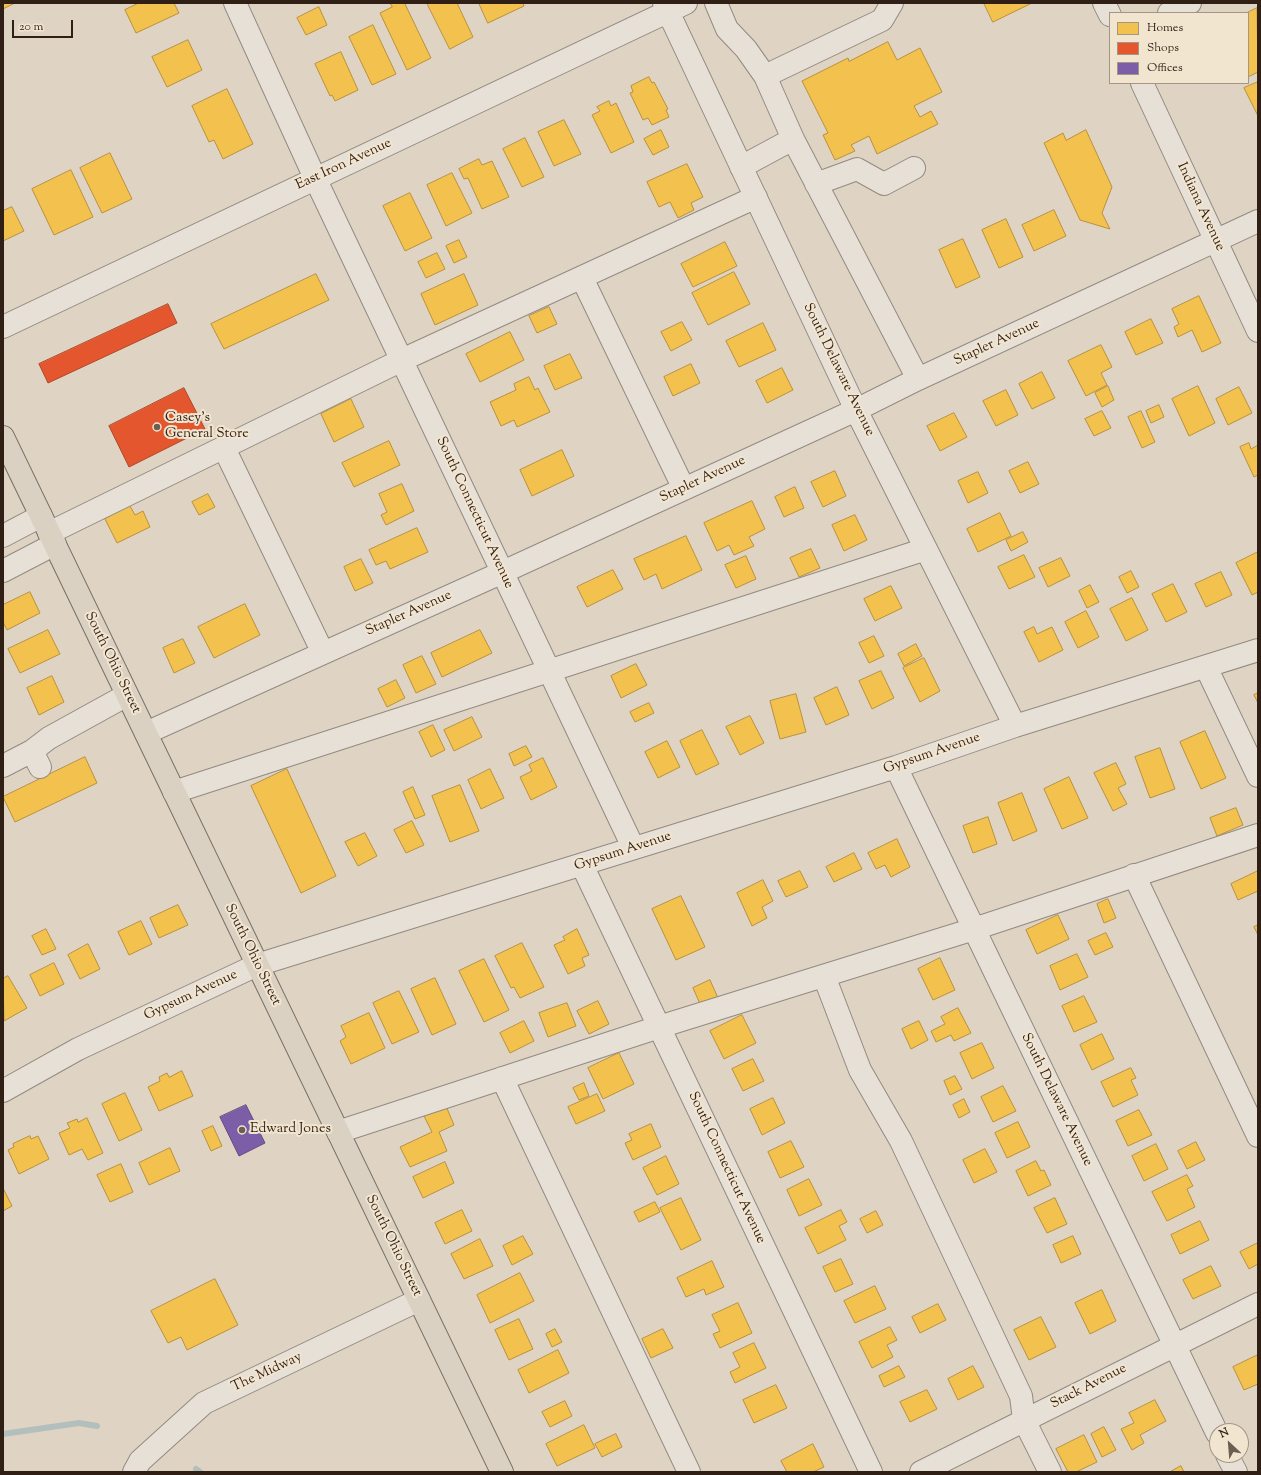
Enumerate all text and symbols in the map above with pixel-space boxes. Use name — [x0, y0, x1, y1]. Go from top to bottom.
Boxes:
scale bar — [14, 12, 75, 38]
legend — [1109, 12, 1249, 84]
text: 20 m — [19, 18, 43, 36]
text: Homes — [1147, 19, 1183, 37]
text: Shops — [1147, 39, 1179, 57]
text: Offices — [1147, 59, 1183, 77]
street label: East Iron Avenue — [293, 135, 395, 195]
street label: Indiana Avenue — [1172, 160, 1228, 254]
street label: South Delaware Avenue — [798, 301, 878, 439]
street label: Stapler Avenue — [952, 316, 1042, 370]
place label: Casey's General Store — [165, 411, 249, 444]
marker: Casey's General Store — [152, 422, 162, 432]
street label: South Connecticut Avenue — [431, 434, 517, 592]
street label: Stapler Avenue — [658, 453, 748, 507]
street label: Stapler Avenue — [363, 588, 455, 640]
street label: South Ohio Street — [80, 609, 144, 717]
street label: Gypsum Avenue — [881, 730, 983, 778]
street label: Gypsum Avenue — [572, 828, 674, 876]
street label: South Ohio Street — [220, 901, 284, 1009]
street label: Gypsum Avenue — [142, 967, 240, 1025]
street label: South Delaware Avenue — [1016, 1031, 1096, 1169]
street label: South Connecticut Avenue — [683, 1089, 769, 1247]
place label: Edward Jones — [250, 1122, 331, 1138]
marker: Edward Jones — [237, 1125, 247, 1135]
street label: South Ohio Street — [361, 1192, 425, 1300]
street label: The Midway — [229, 1349, 305, 1397]
street label: Stack Avenue — [1048, 1361, 1130, 1413]
north arrow — [1209, 1423, 1249, 1463]
text: N — [1217, 1424, 1232, 1442]

